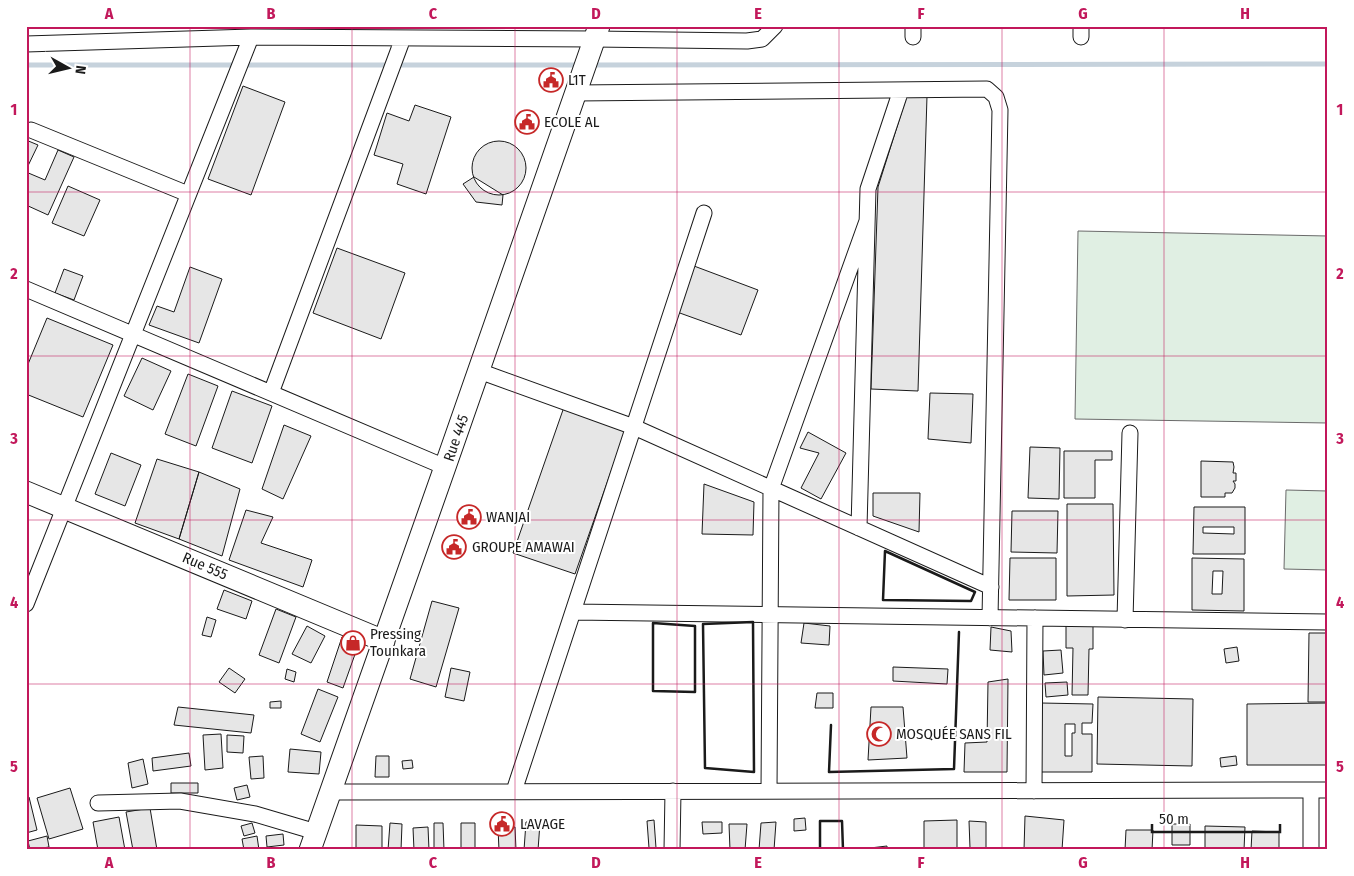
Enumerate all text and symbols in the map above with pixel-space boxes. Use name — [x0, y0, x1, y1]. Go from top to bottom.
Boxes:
text: A — [104, 4, 114, 23]
text: B — [267, 4, 276, 23]
text: C — [429, 4, 438, 23]
text: D — [591, 4, 601, 23]
text: E — [754, 4, 762, 23]
text: F — [917, 4, 925, 23]
text: G — [1078, 4, 1088, 23]
text: H — [1240, 4, 1250, 23]
north arrow — [42, 42, 92, 92]
text: N — [71, 64, 89, 75]
public building icon: L1T — [538, 67, 564, 93]
place label: L1T — [568, 71, 586, 89]
text: 1 — [11, 100, 17, 119]
text: 1 — [1337, 100, 1343, 119]
public building icon: ECOLE AL — [514, 109, 540, 135]
place label: ECOLE AL — [544, 113, 600, 131]
text: 2 — [9, 264, 18, 283]
text: 2 — [1335, 264, 1344, 283]
street label: Rue 445 — [440, 412, 472, 464]
text: 3 — [9, 429, 18, 448]
text: 3 — [1335, 429, 1344, 448]
public building icon: WANJAI — [456, 504, 482, 530]
place label: WANJAI — [486, 508, 530, 526]
public building icon: GROUPE AMAWAI — [441, 534, 467, 560]
place label: GROUPE AMAWAI — [472, 538, 575, 556]
street label: Rue 555 — [180, 548, 230, 584]
text: 4 — [10, 593, 18, 612]
text: 4 — [1336, 593, 1344, 612]
place label: Pressing Tounkara — [370, 625, 426, 660]
shop icon: Pressing Tounkara — [340, 630, 366, 656]
mosque icon: MOSQUÉE SANS FIL — [866, 721, 892, 747]
place label: MOSQUÉE SANS FIL — [896, 725, 1012, 743]
text: 5 — [10, 757, 18, 776]
text: 5 — [1336, 757, 1344, 776]
scale bar — [1152, 801, 1279, 833]
text: 50 m — [1159, 810, 1189, 828]
public building icon: LAVAGE — [489, 811, 515, 837]
place label: LAVAGE — [520, 815, 565, 833]
text: A — [104, 853, 114, 872]
text: B — [267, 853, 276, 872]
text: C — [429, 853, 438, 872]
text: D — [591, 853, 601, 872]
text: E — [754, 853, 762, 872]
text: F — [917, 853, 925, 872]
text: G — [1078, 853, 1088, 872]
text: H — [1240, 853, 1250, 872]

